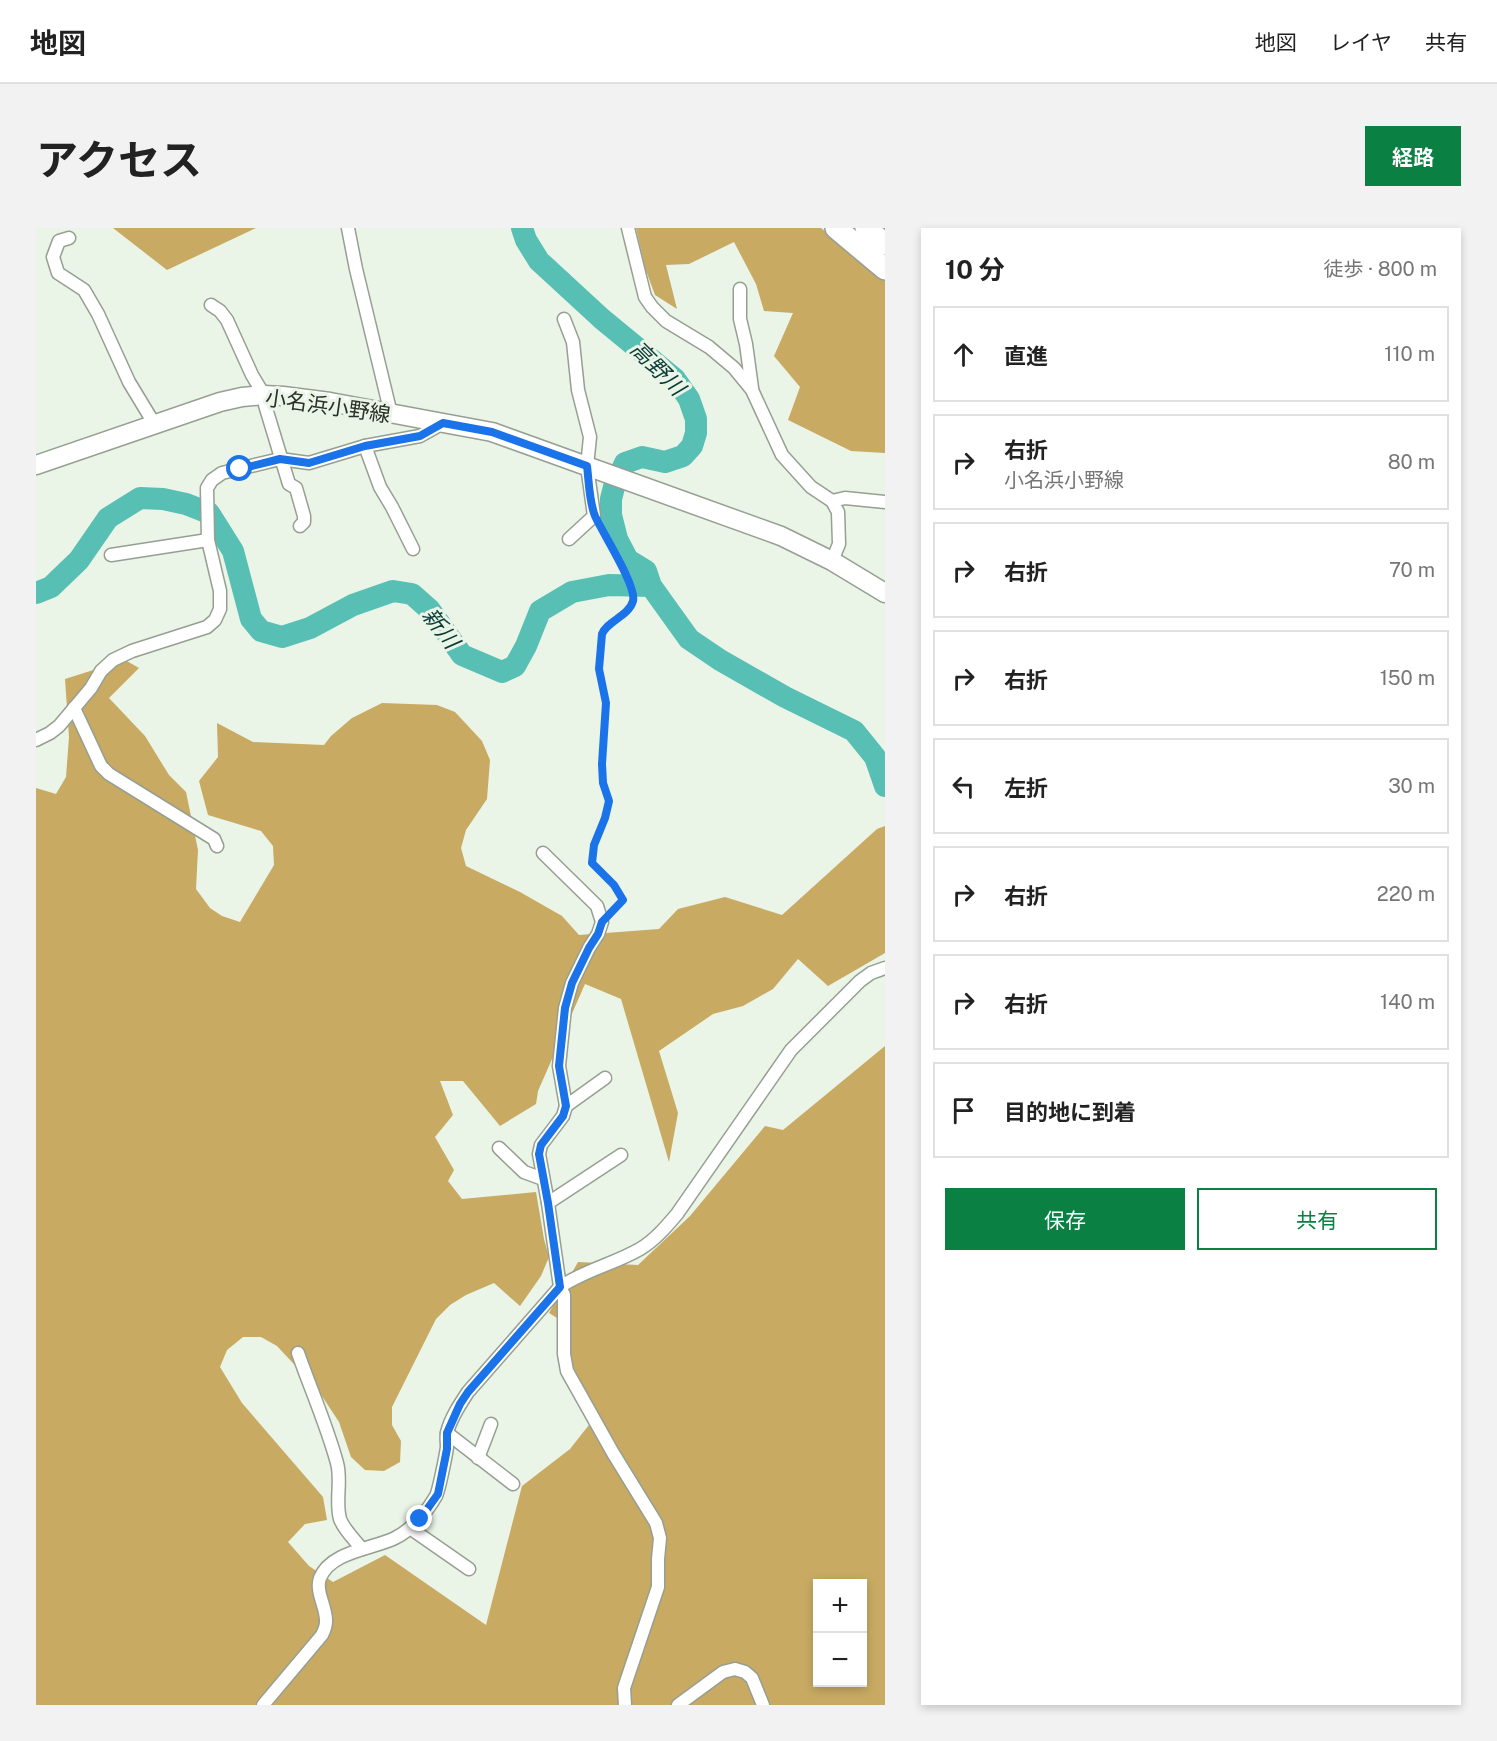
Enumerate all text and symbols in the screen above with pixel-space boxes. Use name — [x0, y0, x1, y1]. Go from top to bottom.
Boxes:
text: 地図 — [30, 26, 86, 59]
text: 地図 — [1255, 30, 1297, 55]
text: レイヤ — [1330, 30, 1392, 55]
text: 共有 — [1425, 30, 1467, 55]
button: 経路 — [1365, 126, 1461, 186]
text: アクセス — [36, 135, 202, 184]
text: 10 分 — [945, 254, 1005, 285]
text: 徒歩 · 800 m — [1323, 257, 1437, 281]
water label: 高野川 — [625, 335, 692, 402]
icon: ahead — [947, 338, 980, 371]
text: 110 m — [1384, 342, 1435, 366]
text: 直進 — [1004, 343, 1048, 369]
street label: 小名浜小野線 — [264, 385, 392, 427]
text: 右折 — [1004, 437, 1048, 463]
icon: right — [947, 446, 980, 479]
text: 80 m — [1388, 450, 1435, 474]
route start — [226, 455, 252, 481]
text: 小名浜小野線 — [1004, 468, 1124, 492]
icon: right — [947, 554, 980, 587]
text: 70 m — [1389, 558, 1435, 582]
text: 右折 — [1004, 559, 1048, 585]
water label: 新川 — [417, 603, 466, 655]
icon: right — [947, 662, 980, 695]
text: 150 m — [1380, 666, 1435, 690]
text: 右折 — [1004, 667, 1048, 693]
icon: left — [947, 770, 980, 803]
text: 30 m — [1388, 774, 1435, 798]
text: 左折 — [1004, 775, 1048, 801]
icon: right — [947, 878, 980, 911]
text: 220 m — [1377, 882, 1435, 906]
text: 右折 — [1004, 883, 1048, 909]
icon: right — [947, 986, 980, 1019]
text: 140 m — [1380, 990, 1435, 1014]
text: 右折 — [1004, 991, 1048, 1017]
icon: arrive — [947, 1094, 980, 1127]
text: 目的地に到着 — [1004, 1099, 1136, 1125]
button: 保存 — [945, 1188, 1185, 1250]
button: 共有 — [1197, 1188, 1437, 1250]
route end — [406, 1505, 432, 1531]
map controls — [813, 1579, 867, 1687]
button: + — [813, 1579, 867, 1633]
button: − — [813, 1633, 867, 1687]

